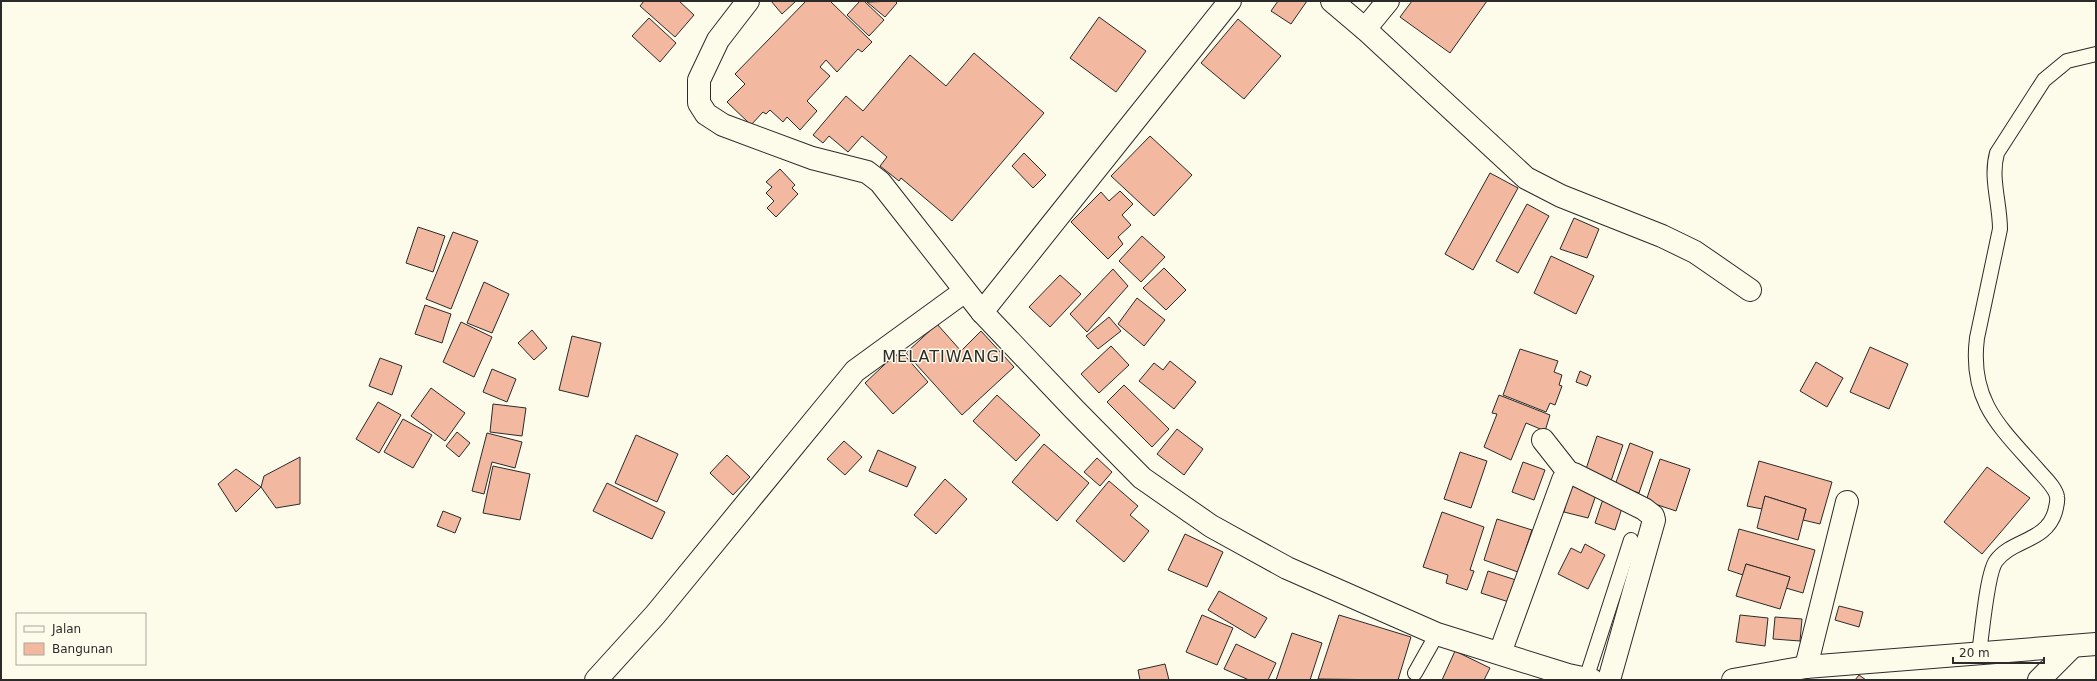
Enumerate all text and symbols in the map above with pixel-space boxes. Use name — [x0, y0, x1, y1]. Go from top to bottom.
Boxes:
district label: MELATIWANGI — [882, 347, 1006, 366]
legend — [16, 613, 146, 665]
text: Jalan — [51, 622, 81, 636]
scale bar — [1953, 639, 2044, 665]
text: Bangunan — [52, 642, 113, 656]
text: 20 m — [1959, 646, 1990, 660]

